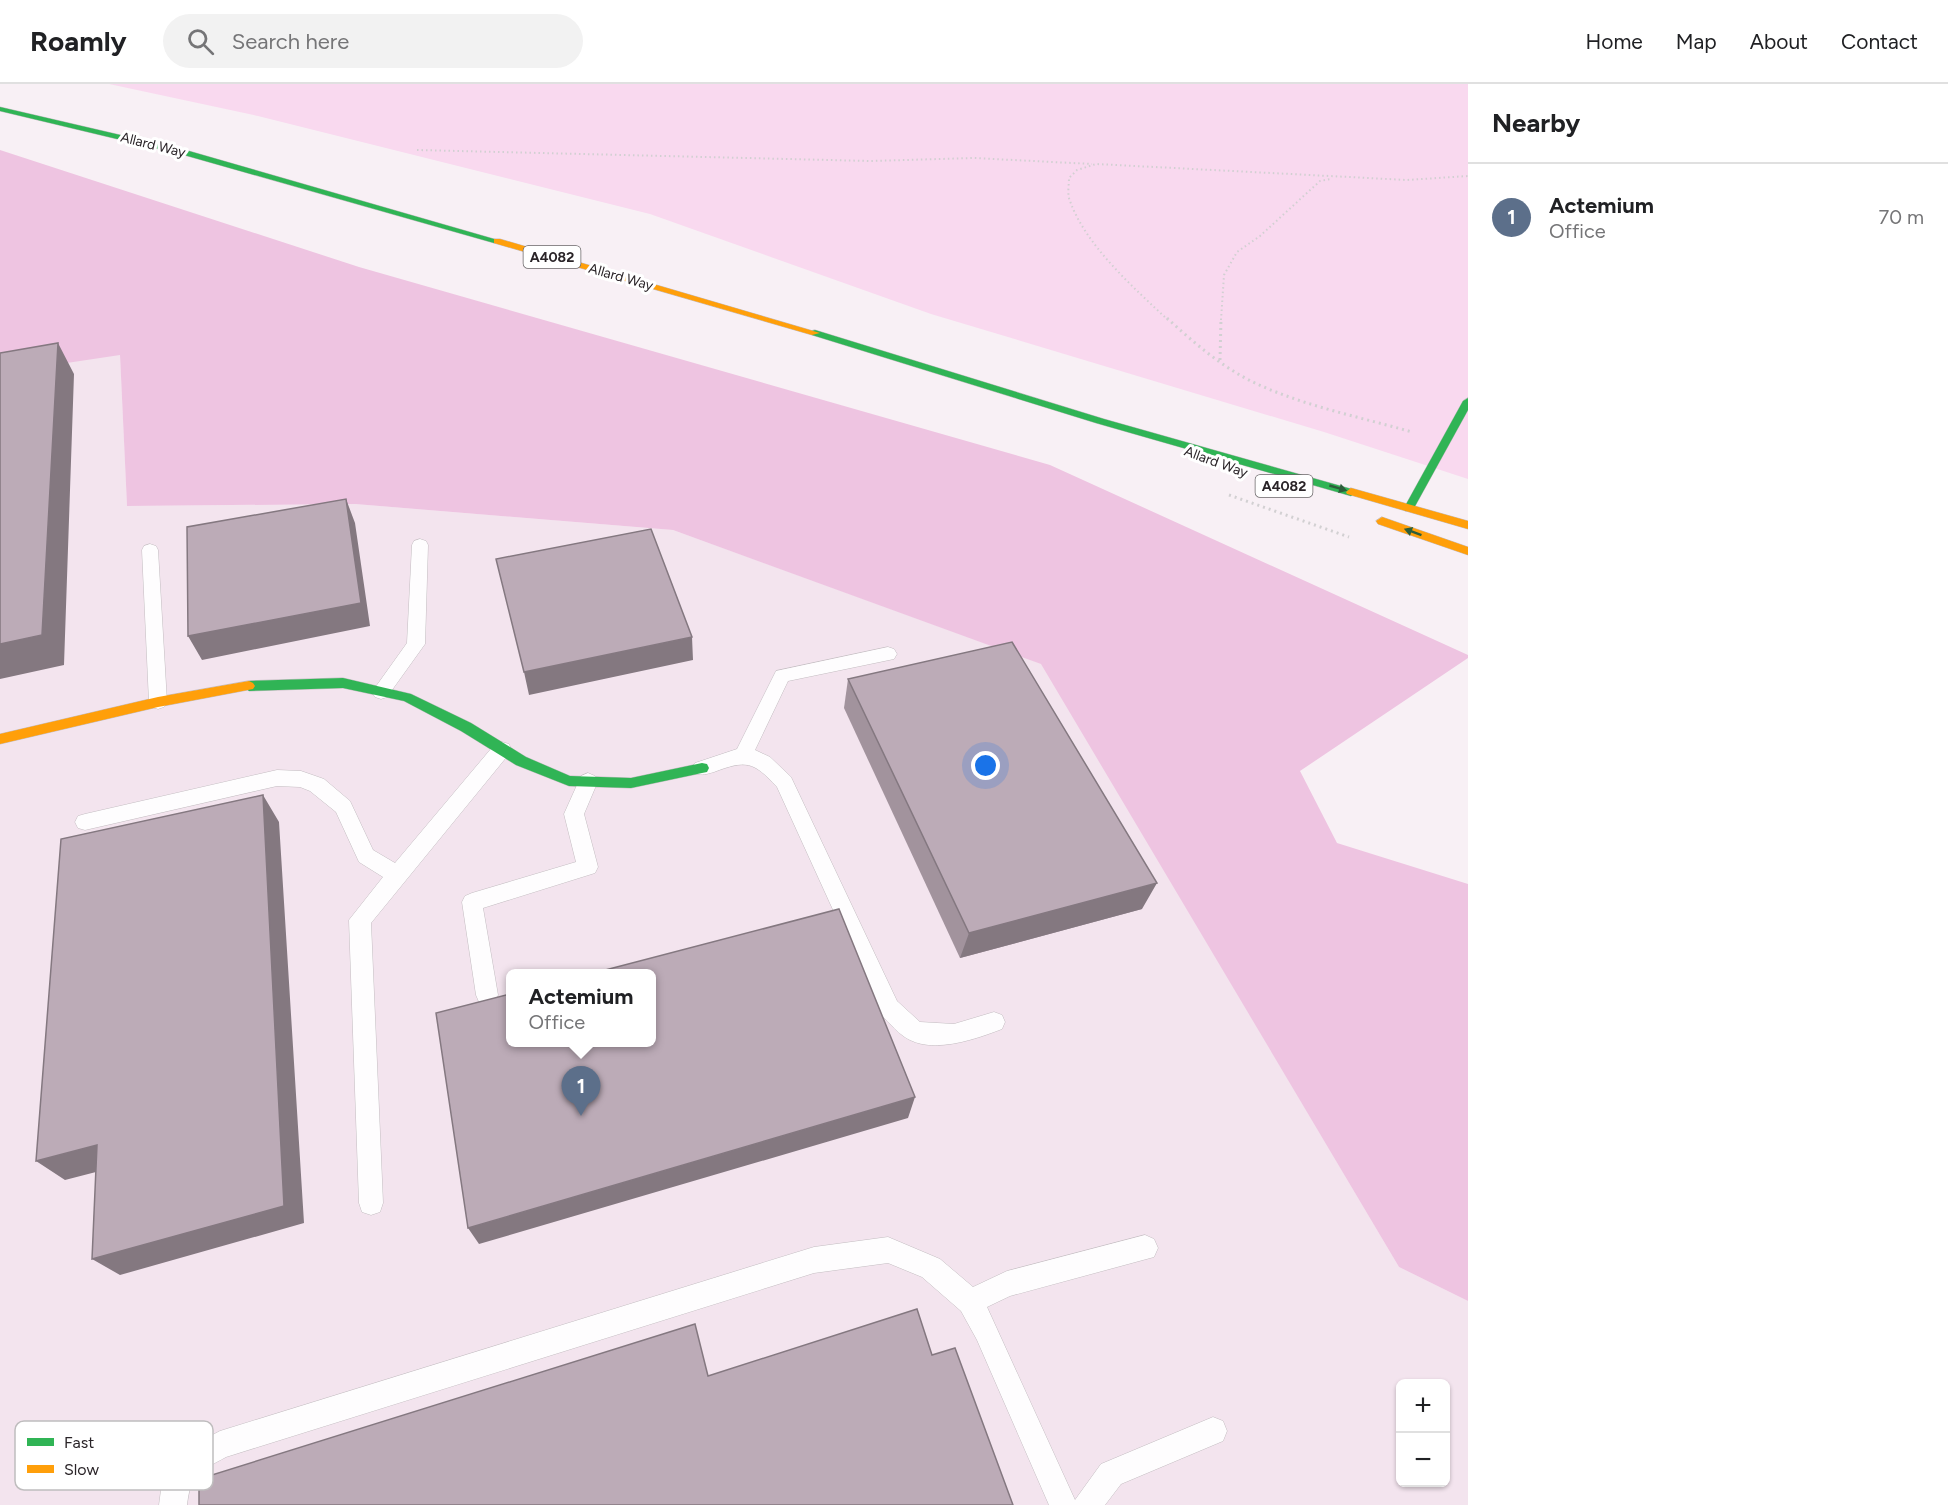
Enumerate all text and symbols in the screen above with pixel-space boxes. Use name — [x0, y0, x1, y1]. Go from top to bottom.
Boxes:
search box — [163, 14, 583, 68]
text: Roamly — [30, 24, 127, 58]
icon: search — [184, 25, 217, 58]
text: Search here — [232, 28, 349, 55]
text: Home — [1586, 29, 1643, 54]
text: Map — [1676, 29, 1717, 54]
text: About — [1750, 29, 1808, 54]
text: Contact — [1841, 29, 1918, 54]
text: Nearby — [1492, 107, 1580, 139]
street label: Allard Way — [119, 129, 188, 161]
text: Actemium — [1549, 192, 1654, 219]
text: 1 — [1507, 205, 1516, 229]
text: 70 m — [1878, 205, 1924, 229]
text: Office — [1549, 219, 1606, 243]
road number: A4082 — [524, 246, 580, 268]
street label: Allard Way — [587, 260, 656, 295]
street label: Allard Way — [1182, 443, 1251, 482]
road number: A4082 — [1256, 475, 1312, 497]
one-way arrow — [1329, 484, 1347, 493]
one-way arrow — [1404, 526, 1422, 536]
your location — [971, 751, 1000, 780]
popup — [506, 969, 656, 1047]
text: Actemium — [529, 983, 633, 1010]
text: Office — [529, 1010, 585, 1034]
pin: 1 — [562, 1066, 600, 1116]
map controls — [1396, 1379, 1450, 1487]
button: + — [1396, 1379, 1450, 1433]
legend — [15, 1421, 213, 1490]
text: Fast — [64, 1433, 94, 1452]
button: − — [1396, 1433, 1450, 1487]
text: Slow — [64, 1460, 99, 1479]

